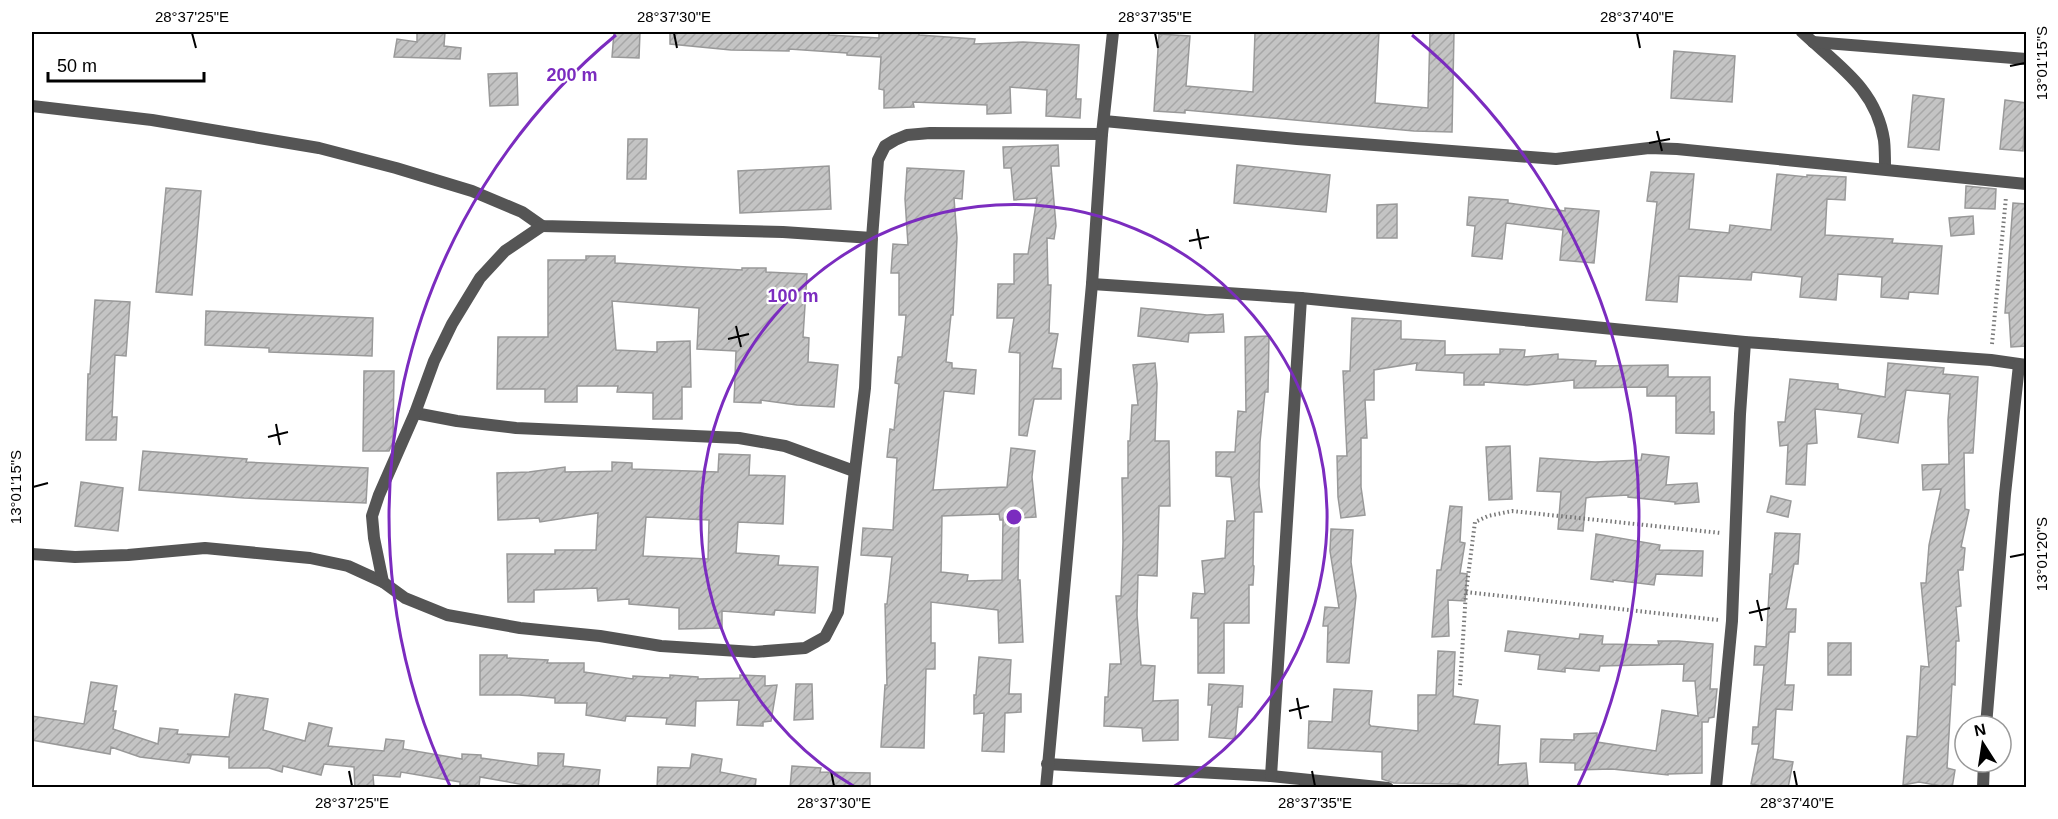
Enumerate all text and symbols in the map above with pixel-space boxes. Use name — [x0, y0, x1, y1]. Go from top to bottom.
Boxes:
text: 28°37'25"E — [155, 8, 229, 25]
text: 28°37'30"E — [637, 8, 711, 25]
text: 28°37'35"E — [1118, 8, 1192, 25]
text: 28°37'40"E — [1600, 8, 1674, 25]
text: 13°01'15"S — [2033, 26, 2050, 100]
scale bar — [48, 45, 204, 83]
text: 50 m — [57, 56, 97, 76]
text: 200 m — [546, 65, 598, 85]
text: 100 m — [767, 286, 819, 306]
text: 13°01'15"S — [7, 450, 24, 524]
centre of rings — [1004, 507, 1024, 527]
text: 13°01'20"S — [2033, 517, 2050, 591]
north arrow — [1953, 714, 2013, 774]
text: N — [1973, 720, 1987, 739]
text: 28°37'25"E — [315, 794, 389, 811]
text: 28°37'30"E — [797, 794, 871, 811]
text: 28°37'35"E — [1278, 794, 1352, 811]
text: 28°37'40"E — [1760, 794, 1834, 811]

